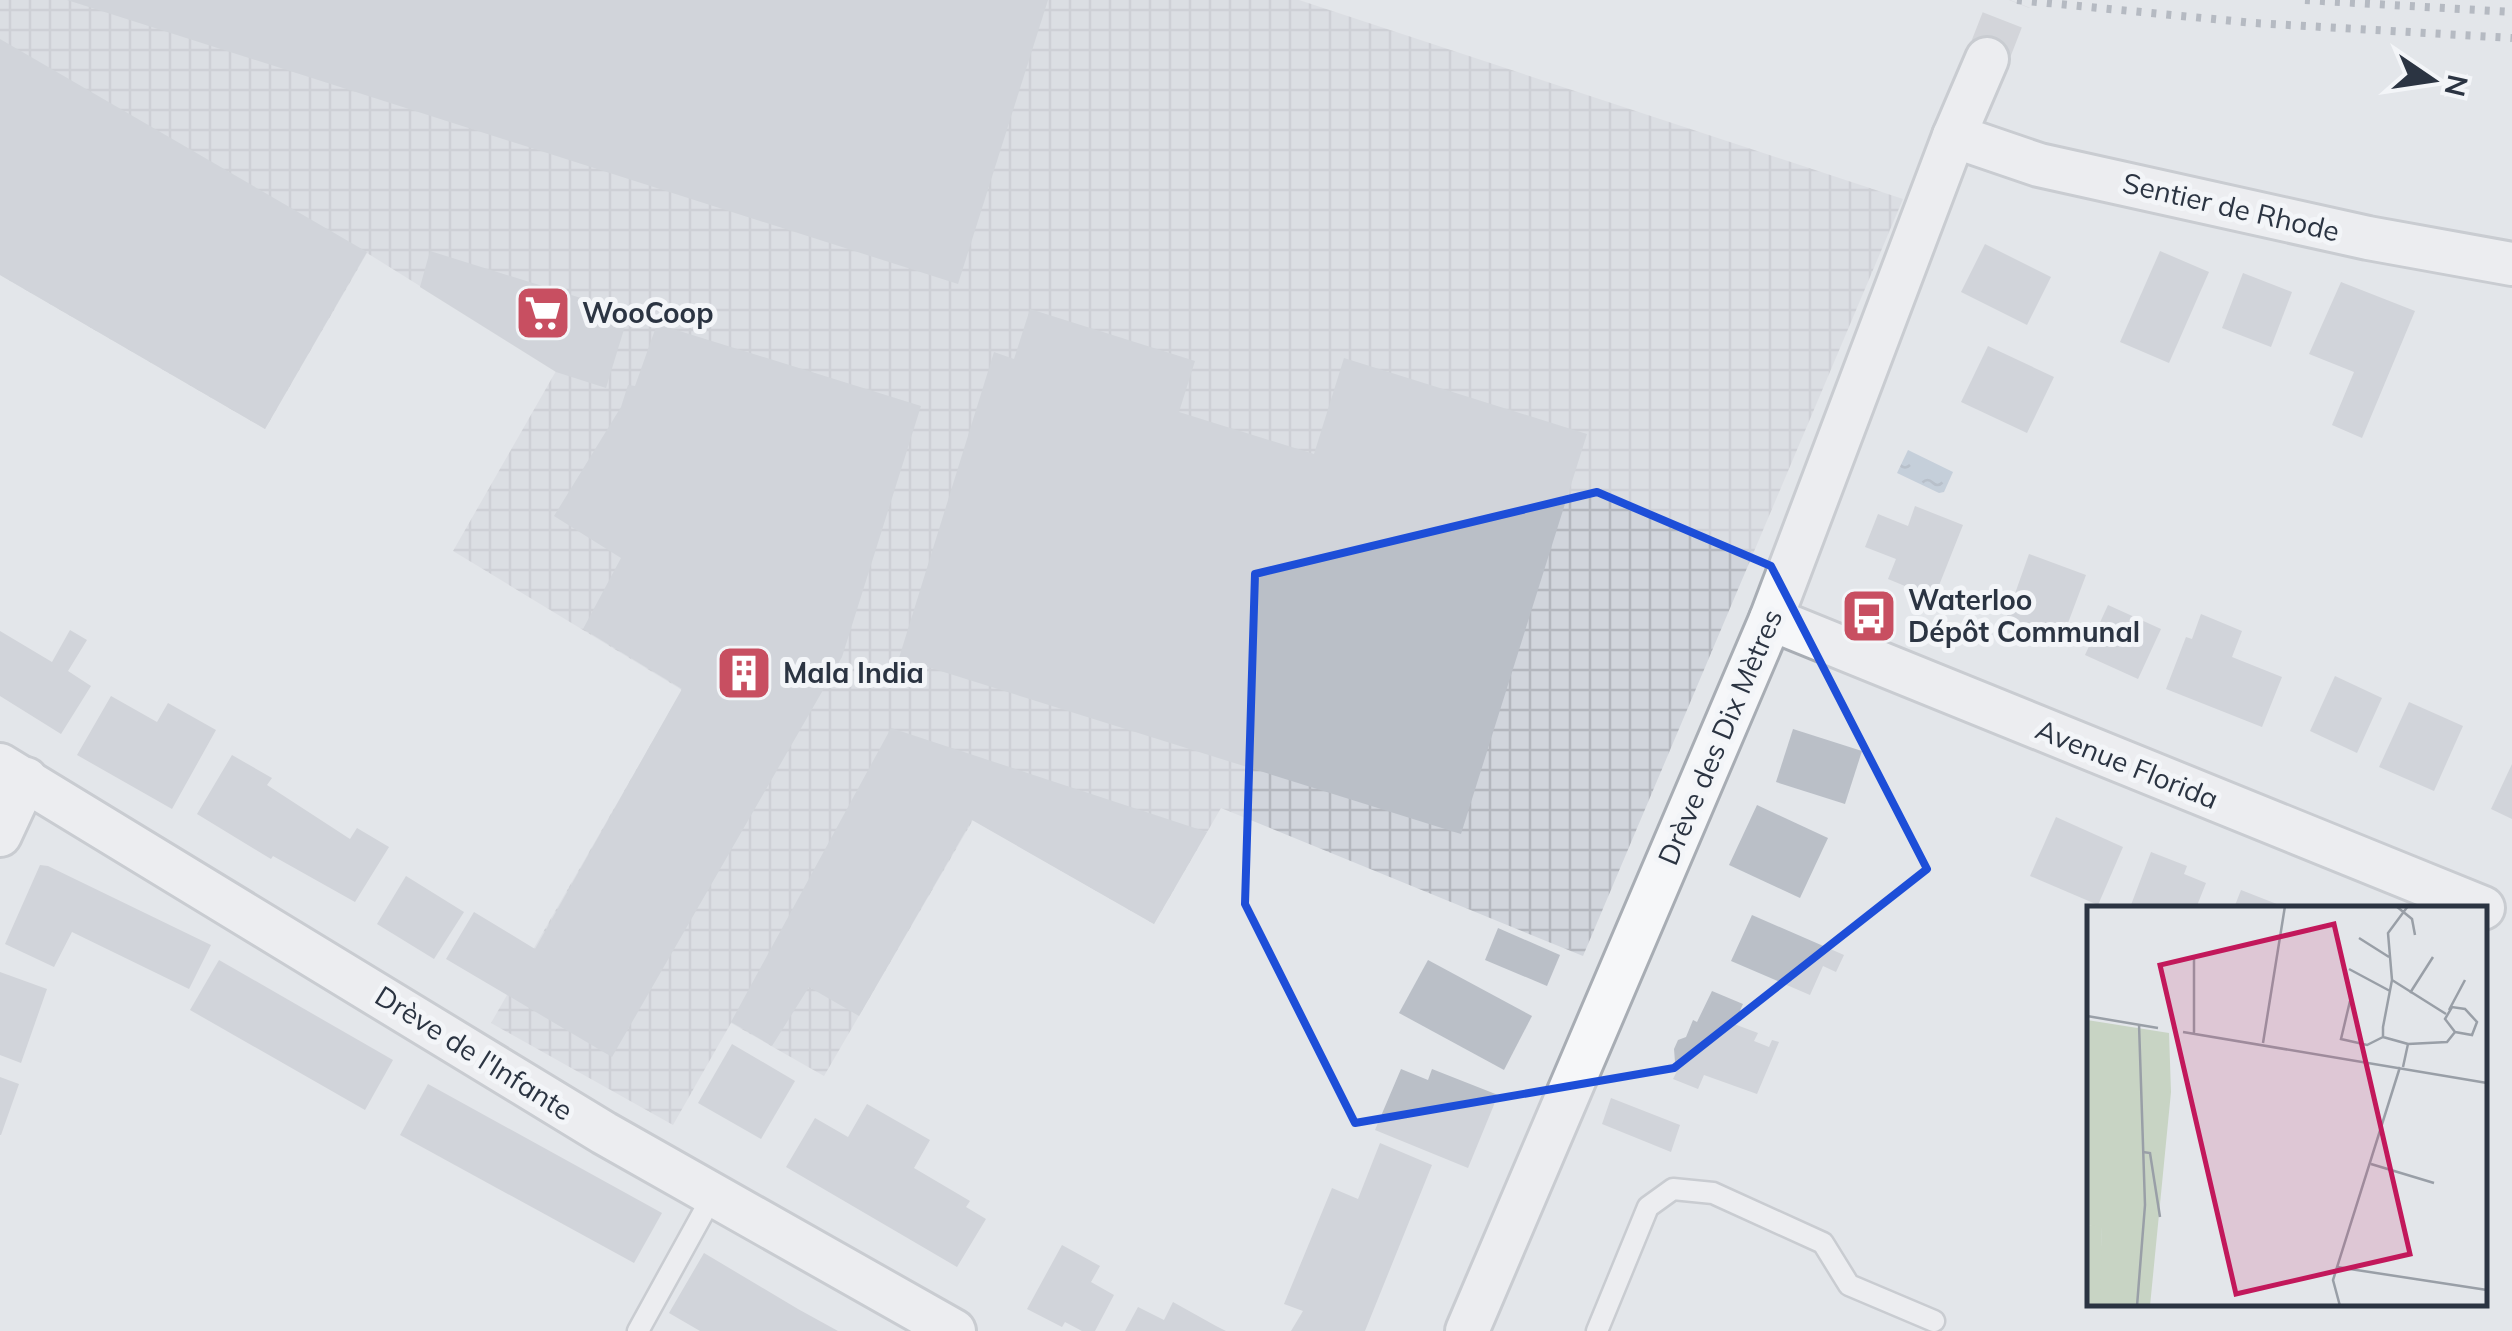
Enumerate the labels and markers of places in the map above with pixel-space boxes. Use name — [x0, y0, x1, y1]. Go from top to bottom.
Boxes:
supermarket icon: WooCoop — [513, 283, 573, 343]
place label: WooCoop — [582, 295, 714, 330]
place label: Waterloo Dépôt Communal — [1908, 582, 2140, 649]
bus stop icon: Waterloo Dépôt Communal — [1839, 586, 1899, 646]
building icon: Mala India — [714, 643, 774, 703]
place label: Mala India — [783, 655, 924, 690]

